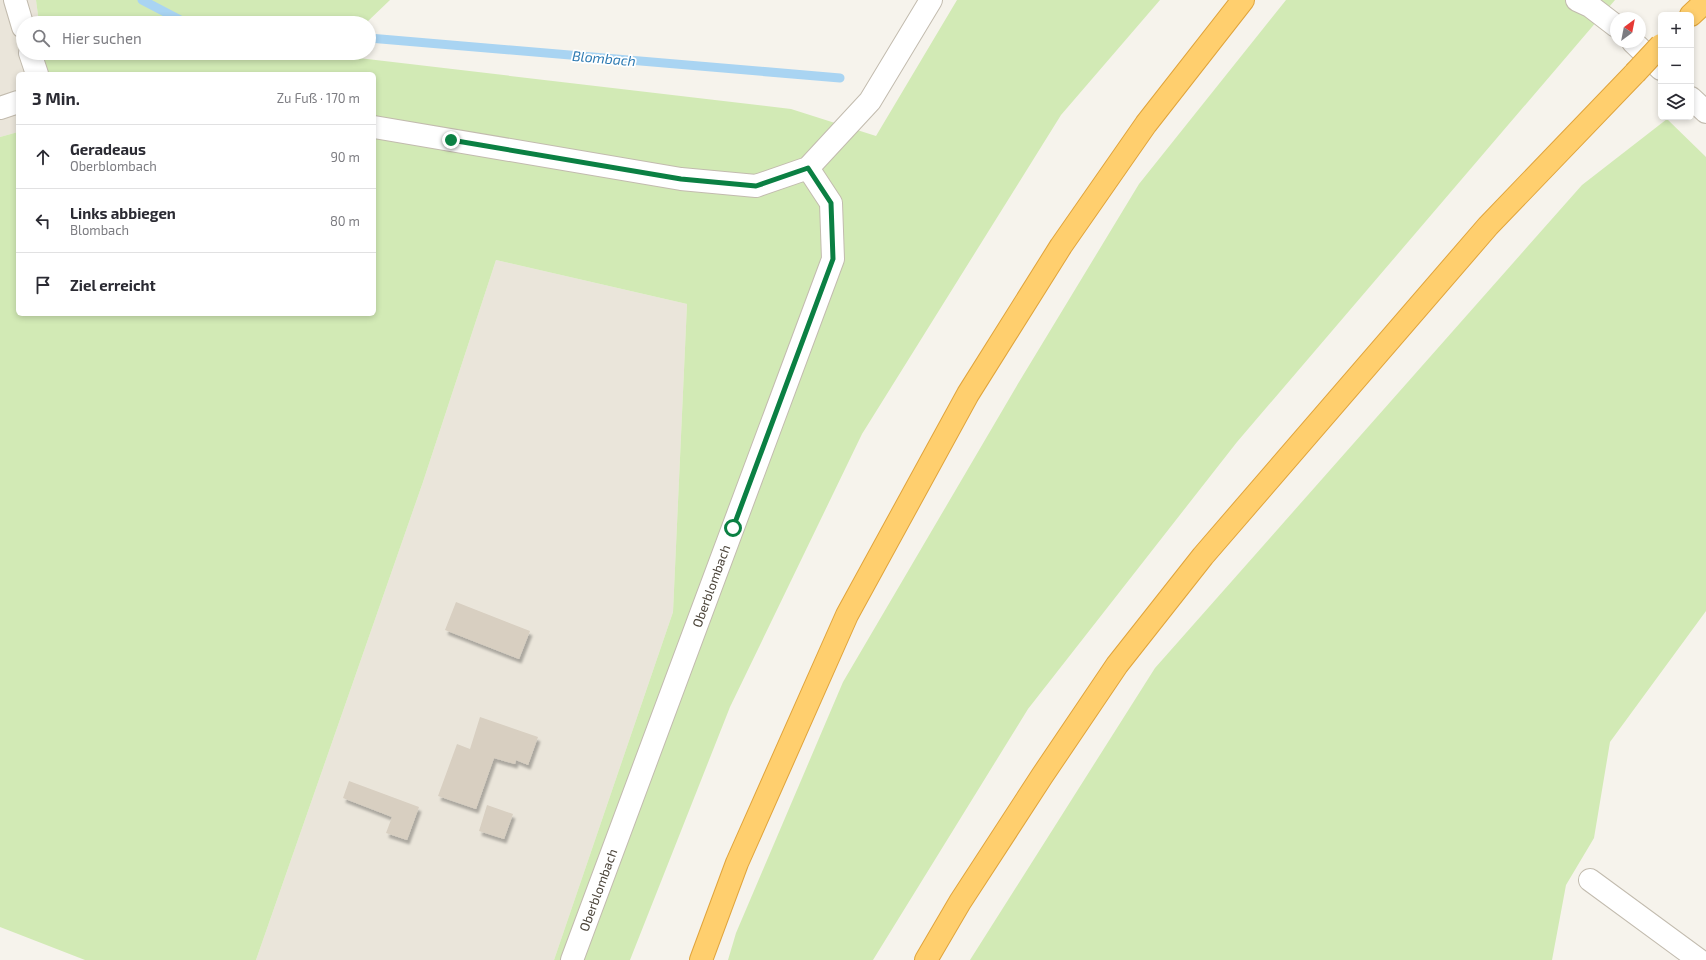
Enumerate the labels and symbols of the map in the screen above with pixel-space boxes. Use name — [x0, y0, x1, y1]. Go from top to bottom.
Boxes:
north arrow — [1610, 12, 1646, 48]
water label: Blombach — [571, 47, 637, 69]
route end — [442, 131, 460, 149]
route start — [724, 519, 742, 537]
street label: Oberblombach — [689, 542, 733, 630]
street label: Oberblombach — [576, 846, 620, 934]

